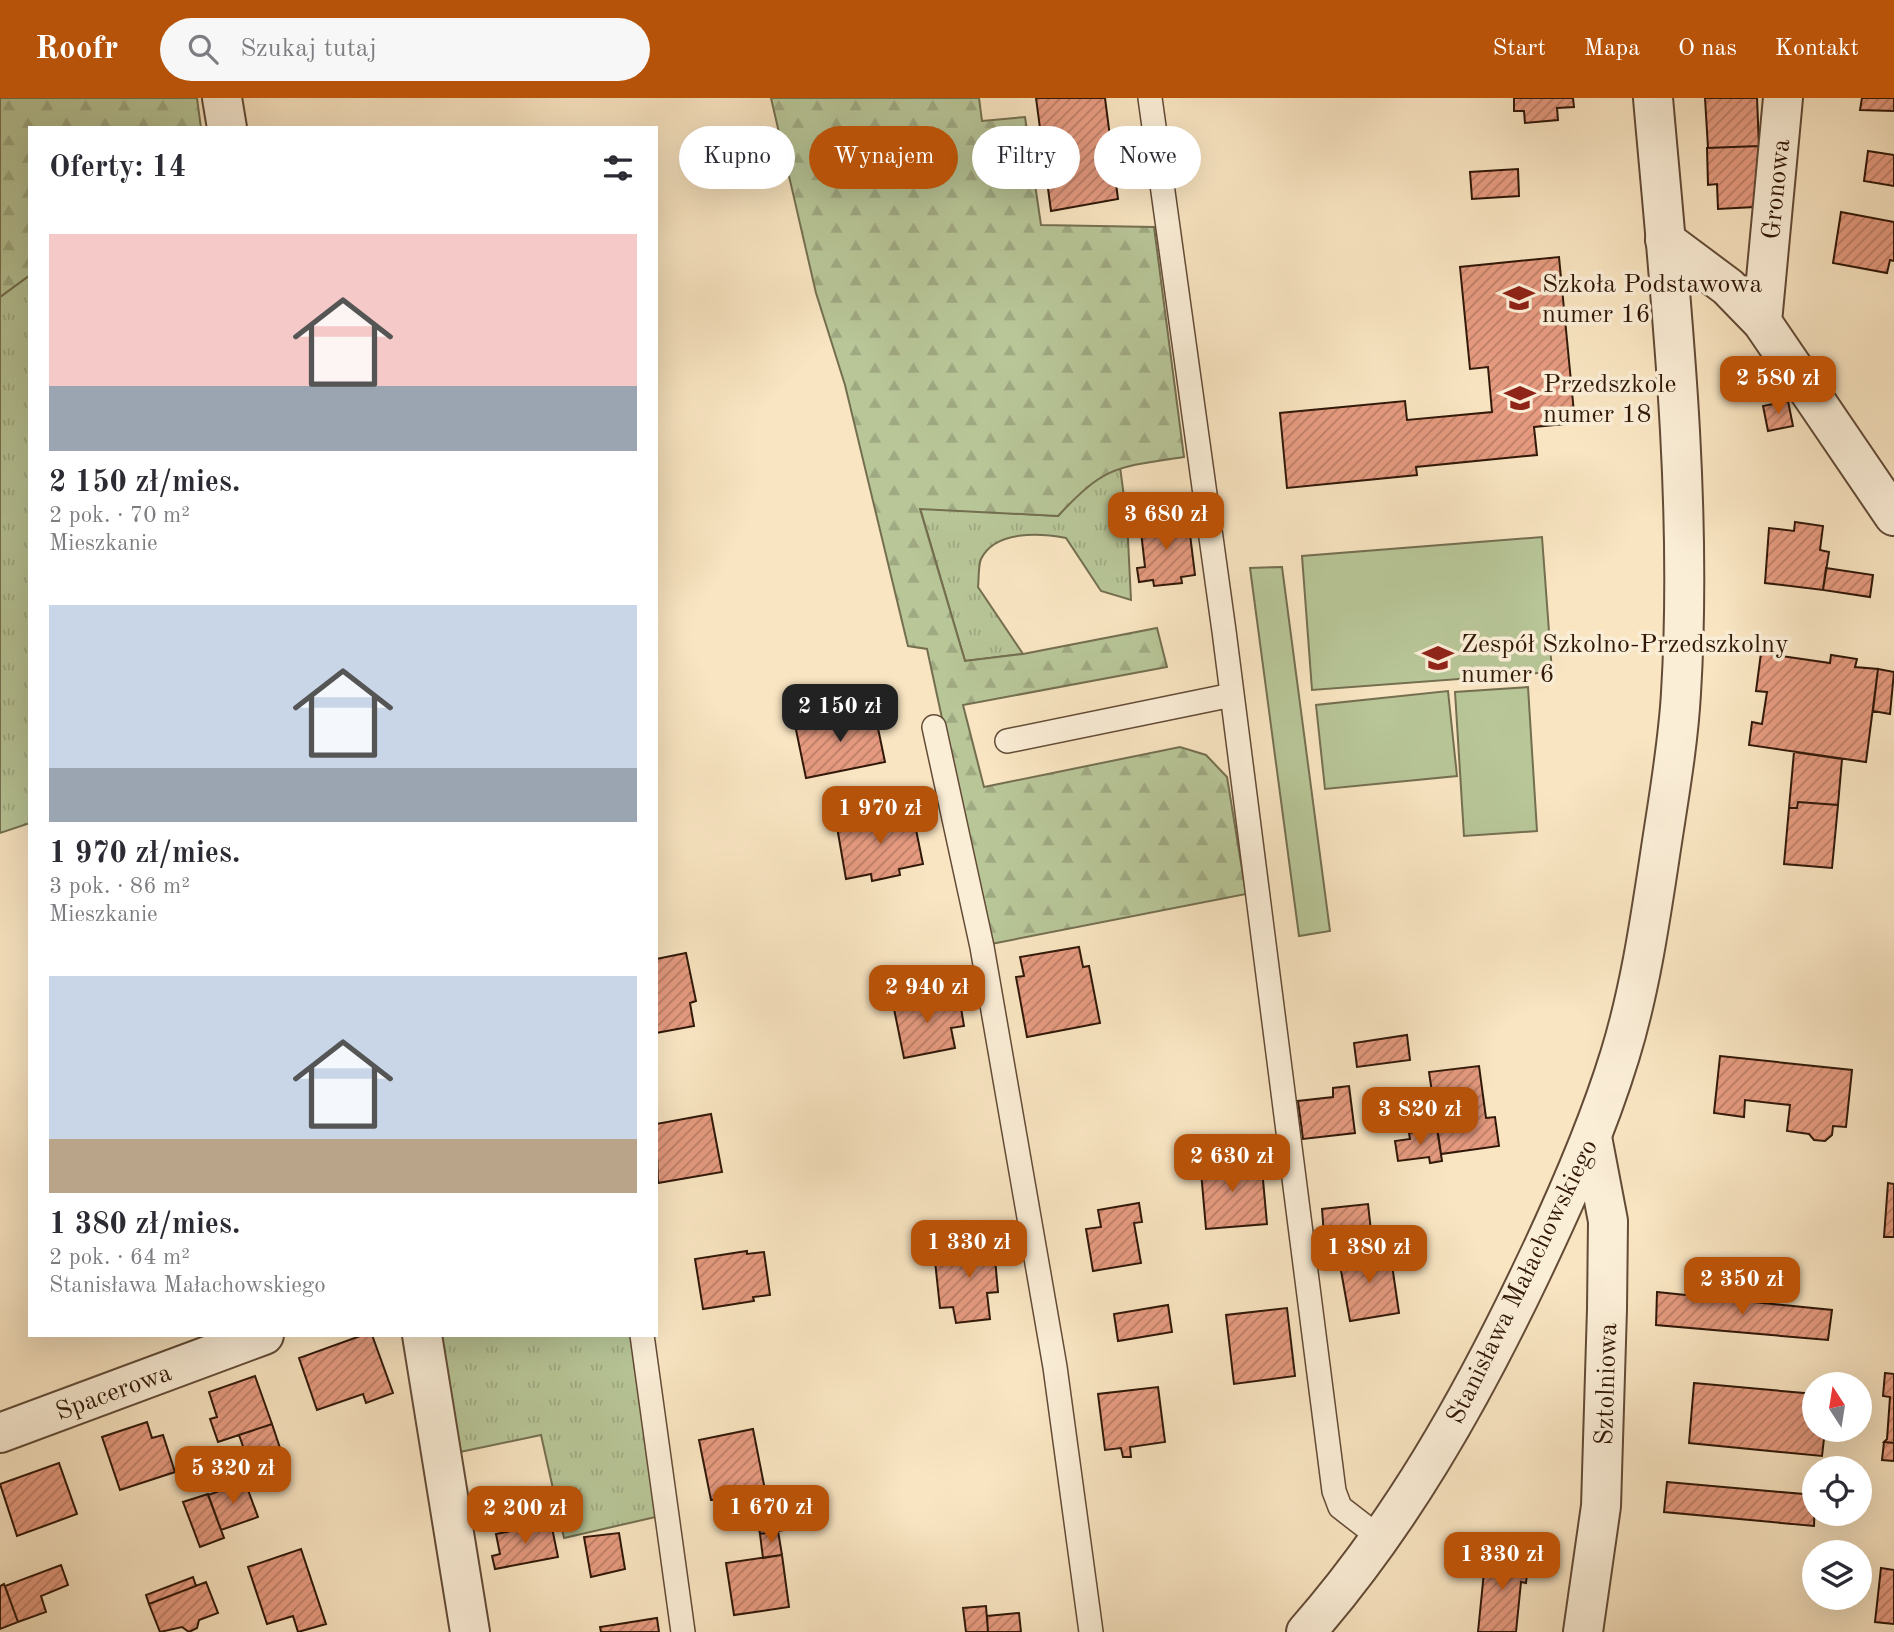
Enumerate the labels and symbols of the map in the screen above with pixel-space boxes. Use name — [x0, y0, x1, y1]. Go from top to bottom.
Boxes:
street label: Gronowa — [1759, 137, 1795, 241]
place label: Szkoła Podstawowa numer 16 — [1542, 272, 1762, 328]
school or university icon: Szkoła Podstawowa numer 16 — [1502, 281, 1536, 315]
pin: 2 580 zł — [1706, 356, 1850, 416]
place label: Przedszkole numer 18 — [1543, 372, 1676, 428]
school or university icon: Przedszkole numer 18 — [1503, 381, 1537, 415]
pin: 3 680 zł — [1094, 492, 1238, 552]
place label: Zespół Szkolno-Przedszkolny numer 6 — [1461, 632, 1789, 688]
school or university icon: Zespół Szkolno-Przedszkolny numer 6 — [1421, 641, 1455, 675]
pin: 2 150 zł — [768, 684, 912, 744]
pin: 1 970 zł — [808, 786, 952, 846]
pin: 2 940 zł — [855, 965, 999, 1025]
pin: 3 820 zł — [1348, 1088, 1492, 1147]
pin: 2 630 zł — [1160, 1134, 1304, 1194]
street label: Stanisława Małachowskiego — [1443, 1136, 1603, 1428]
pin: 1 330 zł — [897, 1220, 1041, 1280]
pin: 1 380 zł — [1297, 1226, 1441, 1285]
pin: 2 350 zł — [1670, 1258, 1814, 1317]
street label: Sztolniowa — [1592, 1322, 1622, 1446]
street label: Spacerowa — [52, 1360, 175, 1426]
north arrow — [1802, 1372, 1872, 1442]
pin: 5 320 zł — [161, 1446, 305, 1506]
pin: 2 200 zł — [453, 1486, 597, 1546]
pin: 1 670 zł — [699, 1486, 843, 1545]
pin: 1 330 zł — [1430, 1532, 1574, 1592]

